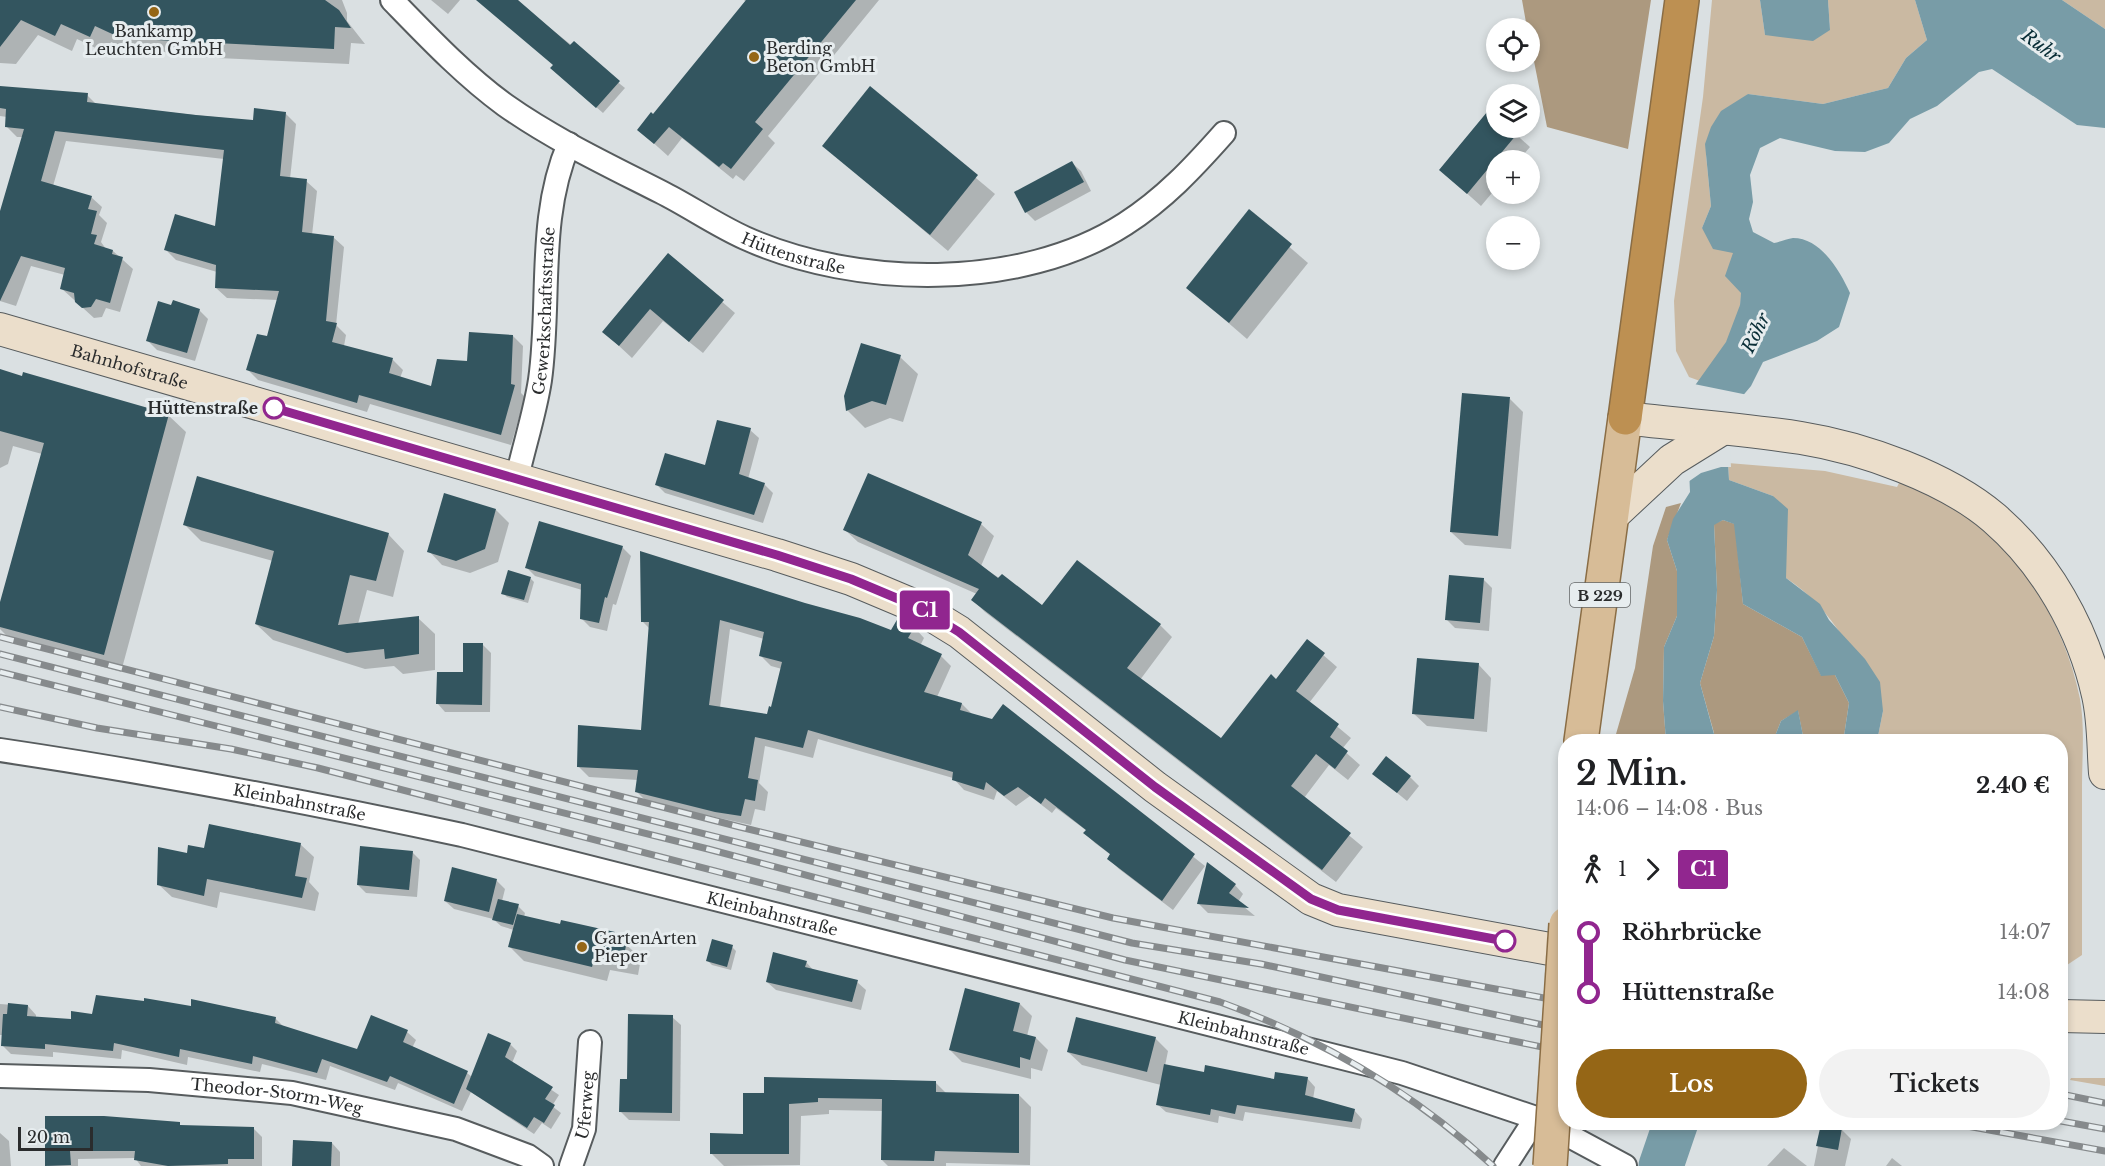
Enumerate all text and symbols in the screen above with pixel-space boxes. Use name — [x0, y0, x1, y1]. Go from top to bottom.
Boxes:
marker: Bankamp Leuchten GmbH — [147, 5, 161, 19]
map controls — [1486, 18, 1540, 270]
button: locate — [1486, 18, 1540, 72]
place label: Bankamp Leuchten GmbH — [85, 21, 223, 59]
water label: Ruhr — [2016, 24, 2065, 68]
place label: Berding Beton GmbH — [766, 38, 876, 76]
marker: Berding Beton GmbH — [747, 50, 761, 64]
button: layers — [1486, 84, 1540, 138]
button: + — [1486, 150, 1540, 204]
button: − — [1486, 216, 1540, 270]
street label: Gewerkschaftsstraße — [528, 226, 559, 396]
street label: Hüttenstraße — [738, 228, 847, 278]
water label: Röhr — [1737, 309, 1775, 357]
street label: Bahnhofstraße — [69, 340, 191, 393]
marker: Hüttenstraße — [263, 397, 285, 419]
place label: Hüttenstraße — [147, 398, 258, 418]
road number: B 229 — [1570, 583, 1630, 607]
line badge: C1 — [898, 590, 952, 630]
text: C1 — [912, 597, 938, 623]
text: 2 Min. — [1576, 753, 1687, 794]
text: 2.40 € — [1976, 772, 2050, 799]
street label: Kleinbahnstraße — [232, 779, 368, 825]
text: 14:06 – 14:08 · Bus — [1576, 796, 1763, 820]
icon: walk — [1576, 853, 1609, 886]
icon: forward — [1636, 853, 1669, 886]
text: C1 — [1690, 856, 1716, 882]
text: 1 — [1618, 857, 1627, 881]
street label: Kleinbahnstraße — [705, 887, 840, 940]
text: Röhrbrücke — [1622, 919, 1762, 946]
text: 14:07 — [1999, 920, 2050, 944]
place label: GartenArten Pieper — [594, 928, 697, 966]
unlabelled marker — [1494, 930, 1516, 952]
marker: GartenArten Pieper — [575, 940, 589, 954]
text: Hüttenstraße — [1622, 979, 1774, 1006]
text: 14:08 — [1997, 980, 2050, 1004]
street label: Kleinbahnstraße — [1176, 1007, 1311, 1059]
button: Los — [1576, 1049, 1807, 1118]
button: Tickets — [1819, 1049, 2050, 1118]
street label: Uferweg — [571, 1070, 598, 1142]
street label: Theodor-Storm-Weg — [190, 1074, 365, 1118]
scale bar — [18, 1124, 93, 1152]
text: 20 m — [27, 1127, 70, 1147]

